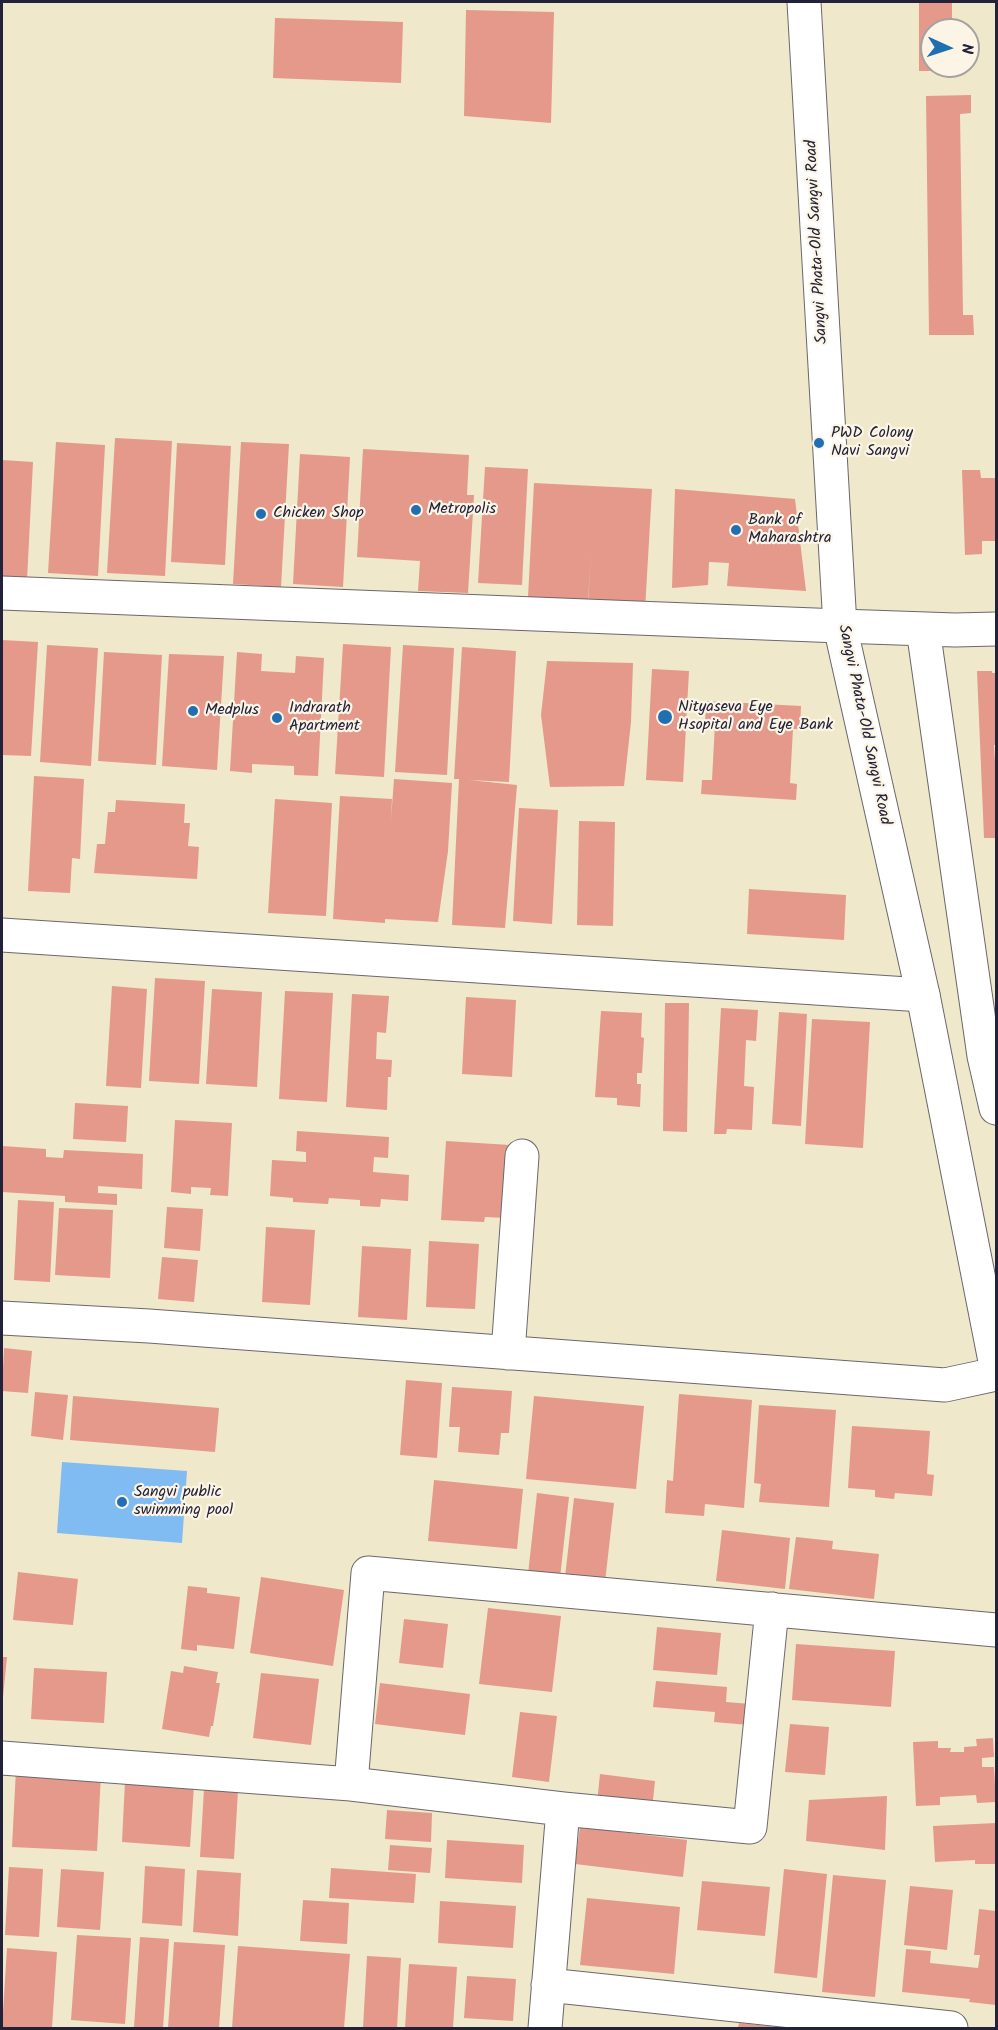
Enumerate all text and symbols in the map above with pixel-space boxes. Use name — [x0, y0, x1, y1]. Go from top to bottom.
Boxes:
north arrow — [920, 18, 980, 78]
text: N — [954, 43, 979, 55]
street label: Sangvi Phata-Old Sangvi Road — [803, 140, 833, 344]
place label: PWD Colony Navi Sangvi — [831, 424, 913, 462]
marker: PWD Colony Navi Sangvi — [812, 436, 826, 450]
place label: Metropolis — [428, 500, 496, 520]
marker: Metropolis — [409, 503, 423, 517]
place label: Chicken Shop — [273, 504, 364, 524]
marker: Chicken Shop — [254, 507, 268, 521]
place label: Bank of Maharashtra — [748, 511, 831, 549]
marker: Bank of Maharashtra — [729, 523, 743, 537]
street label: Sangvi Phata-Old Sangvi Road — [832, 623, 894, 827]
place label: Nityaseva Eye Hsopital and Eye Bank — [678, 698, 833, 736]
place label: Indrarath Apartment — [289, 699, 360, 737]
place label: Medplus — [205, 701, 259, 721]
marker: Medplus — [186, 704, 200, 718]
marker: Nityaseva Eye Hsopital and Eye Bank — [656, 708, 674, 726]
marker: Indrarath Apartment — [270, 711, 284, 725]
place label: Sangvi public swimming pool — [134, 1483, 233, 1521]
marker: Sangvi public swimming pool — [115, 1495, 129, 1509]

